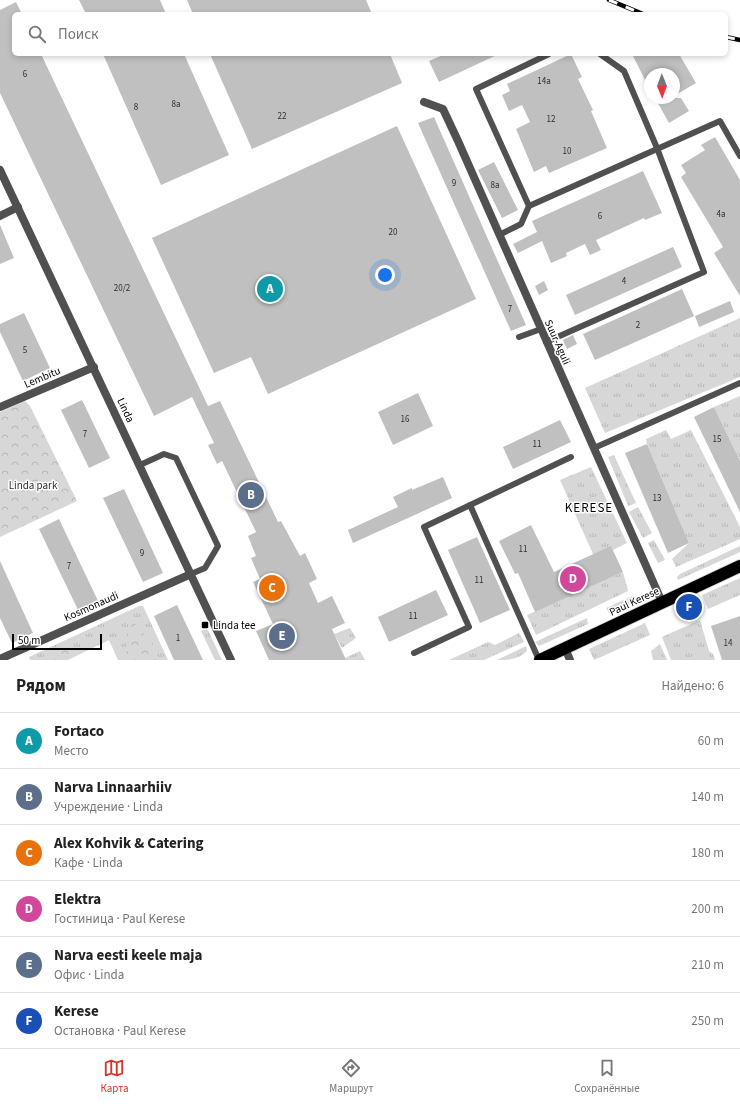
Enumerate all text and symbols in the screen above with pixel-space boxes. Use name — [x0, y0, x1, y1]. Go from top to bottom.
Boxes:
search box — [12, 12, 728, 56]
icon: search — [26, 23, 48, 45]
text: Поиск — [58, 24, 99, 45]
house number: 6 — [23, 68, 28, 81]
north arrow — [644, 68, 680, 104]
house number: 14a — [537, 75, 551, 88]
house number: 8a — [171, 98, 181, 111]
house number: 8 — [134, 101, 139, 114]
house number: 22 — [278, 110, 287, 123]
house number: 12 — [547, 113, 556, 126]
house number: 10 — [563, 145, 572, 158]
house number: 9 — [452, 177, 457, 190]
house number: 8a — [490, 179, 500, 192]
house number: 4a — [716, 208, 726, 221]
house number: 6 — [598, 210, 603, 223]
house number: 20 — [389, 226, 398, 239]
your location — [375, 265, 395, 285]
pin: A — [257, 274, 283, 304]
house number: 4 — [622, 275, 627, 288]
house number: 20/2 — [114, 282, 131, 295]
house number: 7 — [508, 303, 513, 316]
street label: Suur-Aguli — [541, 317, 574, 367]
house number: 2 — [636, 319, 641, 332]
house number: 5 — [23, 344, 28, 357]
street label: Lembitu — [22, 363, 63, 392]
street label: Linda — [113, 395, 138, 425]
house number: 16 — [401, 413, 410, 426]
house number: 7 — [83, 428, 88, 441]
house number: 15 — [713, 433, 722, 446]
house number: 11 — [533, 438, 541, 451]
park label: Linda park — [9, 478, 58, 493]
pin: B — [238, 480, 264, 510]
house number: 13 — [653, 492, 662, 505]
district label: KERESE — [565, 499, 613, 517]
house number: 11 — [519, 543, 527, 556]
house number: 9 — [140, 547, 145, 560]
house number: 7 — [67, 560, 72, 573]
pin: D — [560, 564, 586, 594]
pin: C — [259, 573, 285, 603]
house number: 11 — [475, 574, 483, 587]
street label: Paul Kerese — [607, 583, 662, 620]
street label: Kosmonaudi — [62, 588, 121, 625]
pin: F — [676, 592, 702, 622]
house number: 11 — [409, 610, 417, 623]
place label: Linda tee — [213, 618, 256, 633]
marker: Linda tee — [200, 620, 210, 630]
pin: E — [269, 621, 295, 651]
scale bar — [12, 632, 102, 651]
house number: 1 — [176, 632, 180, 645]
text: 50 m — [18, 633, 40, 648]
house number: 14 — [724, 637, 733, 650]
text: Рядом — [16, 674, 66, 698]
text: Найдено: 6 — [662, 677, 724, 695]
text: Fortaco — [54, 721, 104, 742]
text: A — [25, 732, 33, 750]
text: 60 m — [698, 732, 724, 750]
text: Место — [54, 742, 89, 760]
text: Narva Linnaarhiiv — [54, 777, 172, 798]
text: B — [25, 788, 33, 806]
text: 140 m — [691, 788, 724, 806]
text: Учреждение · Linda — [54, 798, 163, 816]
text: Alex Kohvik & Catering — [54, 833, 204, 854]
text: C — [25, 844, 33, 862]
text: 180 m — [691, 844, 724, 862]
text: Кафе · Linda — [54, 854, 123, 872]
text: Elektra — [54, 889, 101, 910]
text: D — [25, 900, 33, 918]
text: 200 m — [691, 900, 724, 918]
text: Гостиница · Paul Kerese — [54, 910, 185, 928]
text: Narva eesti keele maja — [54, 945, 202, 966]
text: E — [25, 956, 33, 974]
text: 210 m — [691, 956, 724, 974]
text: Офис · Linda — [54, 966, 124, 984]
text: Kerese — [54, 1001, 99, 1022]
text: F — [26, 1012, 32, 1030]
text: 250 m — [691, 1012, 724, 1030]
text: Остановка · Paul Kerese — [54, 1022, 186, 1040]
tab: Карта — [100, 1057, 129, 1096]
tab: Маршрут — [329, 1057, 374, 1096]
tab: Сохранённые — [574, 1057, 640, 1096]

